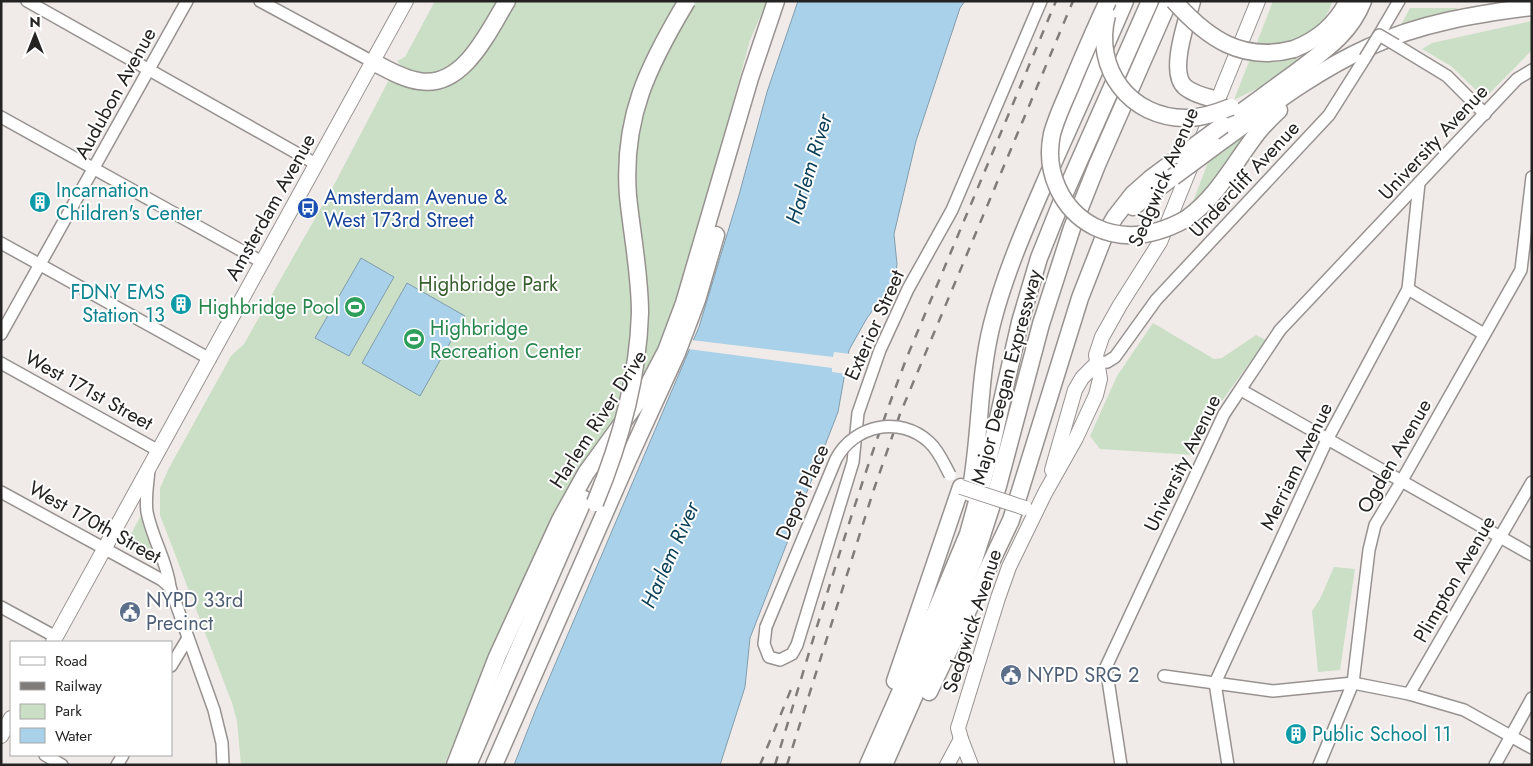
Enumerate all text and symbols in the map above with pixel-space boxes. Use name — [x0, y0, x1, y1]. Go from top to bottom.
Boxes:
north arrow — [10, 10, 60, 60]
text: N — [29, 12, 41, 32]
street label: Audubon Avenue — [67, 22, 164, 164]
street label: University Avenue — [1372, 78, 1495, 207]
street label: Sedgwick Avenue — [1121, 103, 1206, 252]
water label: Harlem River — [778, 109, 840, 228]
street label: Undercliff Avenue — [1182, 114, 1306, 244]
street label: Amsterdam Avenue — [218, 129, 323, 286]
place label: Incarnation Children's Center — [56, 176, 203, 228]
place label: Amsterdam Avenue & West 173rd Street — [324, 183, 508, 235]
building icon: Incarnation Children's Center — [28, 190, 52, 214]
bus stop icon: Amsterdam Avenue & West 173rd Street — [296, 196, 320, 220]
street label: Exterior Street — [837, 265, 912, 385]
street label: Major Deegan Expressway — [964, 266, 1049, 488]
park label: Highbridge Park — [418, 270, 558, 299]
place label: FDNY EMS Station 13 — [71, 278, 165, 330]
building icon: FDNY EMS Station 13 — [169, 292, 193, 316]
place label: Highbridge Pool — [198, 293, 339, 322]
sports icon: Highbridge Pool — [343, 295, 367, 319]
place label: Highbridge Recreation Center — [430, 314, 582, 366]
sports icon: Highbridge Recreation Center — [402, 327, 426, 351]
street label: West 171st Street — [19, 343, 158, 438]
street label: Harlem River Drive — [543, 344, 654, 494]
street label: University Avenue — [1137, 390, 1228, 537]
street label: Ogden Avenue — [1350, 394, 1439, 519]
street label: Merriam Avenue — [1253, 397, 1340, 535]
street label: Depot Place — [768, 440, 836, 545]
street label: West 170th Street — [23, 474, 167, 571]
water label: Harlem River — [633, 496, 707, 613]
street label: Plimpton Avenue — [1406, 510, 1503, 648]
street label: Sedgwick Avenue — [936, 546, 1009, 697]
place label: NYPD 33rd Precinct — [146, 586, 243, 638]
public building icon: NYPD 33rd Precinct — [118, 600, 142, 624]
legend — [10, 641, 172, 756]
text: Road — [55, 650, 87, 672]
place label: NYPD SRG 2 — [1027, 661, 1139, 690]
public building icon: NYPD SRG 2 — [999, 663, 1023, 687]
text: Railway — [55, 675, 102, 697]
text: Park — [55, 700, 82, 722]
place label: Public School 11 — [1312, 720, 1451, 749]
building icon: Public School 11 — [1284, 722, 1308, 746]
text: Water — [55, 725, 93, 747]

